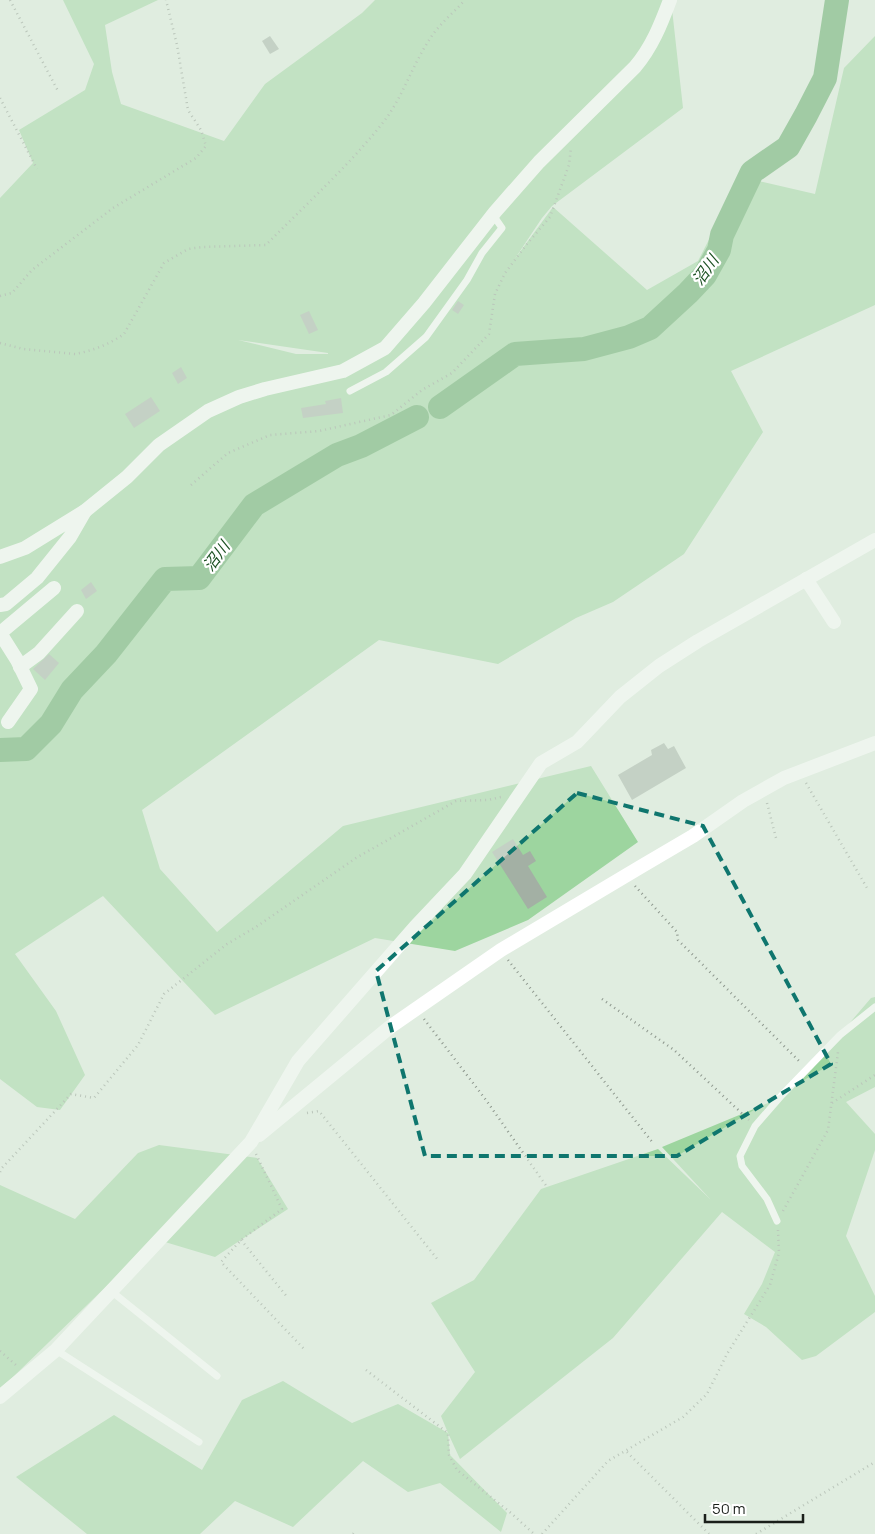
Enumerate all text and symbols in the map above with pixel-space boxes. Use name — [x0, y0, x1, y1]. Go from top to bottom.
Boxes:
water label: 沼川 — [687, 249, 724, 289]
water label: 沼川 — [198, 535, 236, 575]
scale bar — [705, 1492, 802, 1524]
text: 50 m — [712, 1498, 746, 1519]

